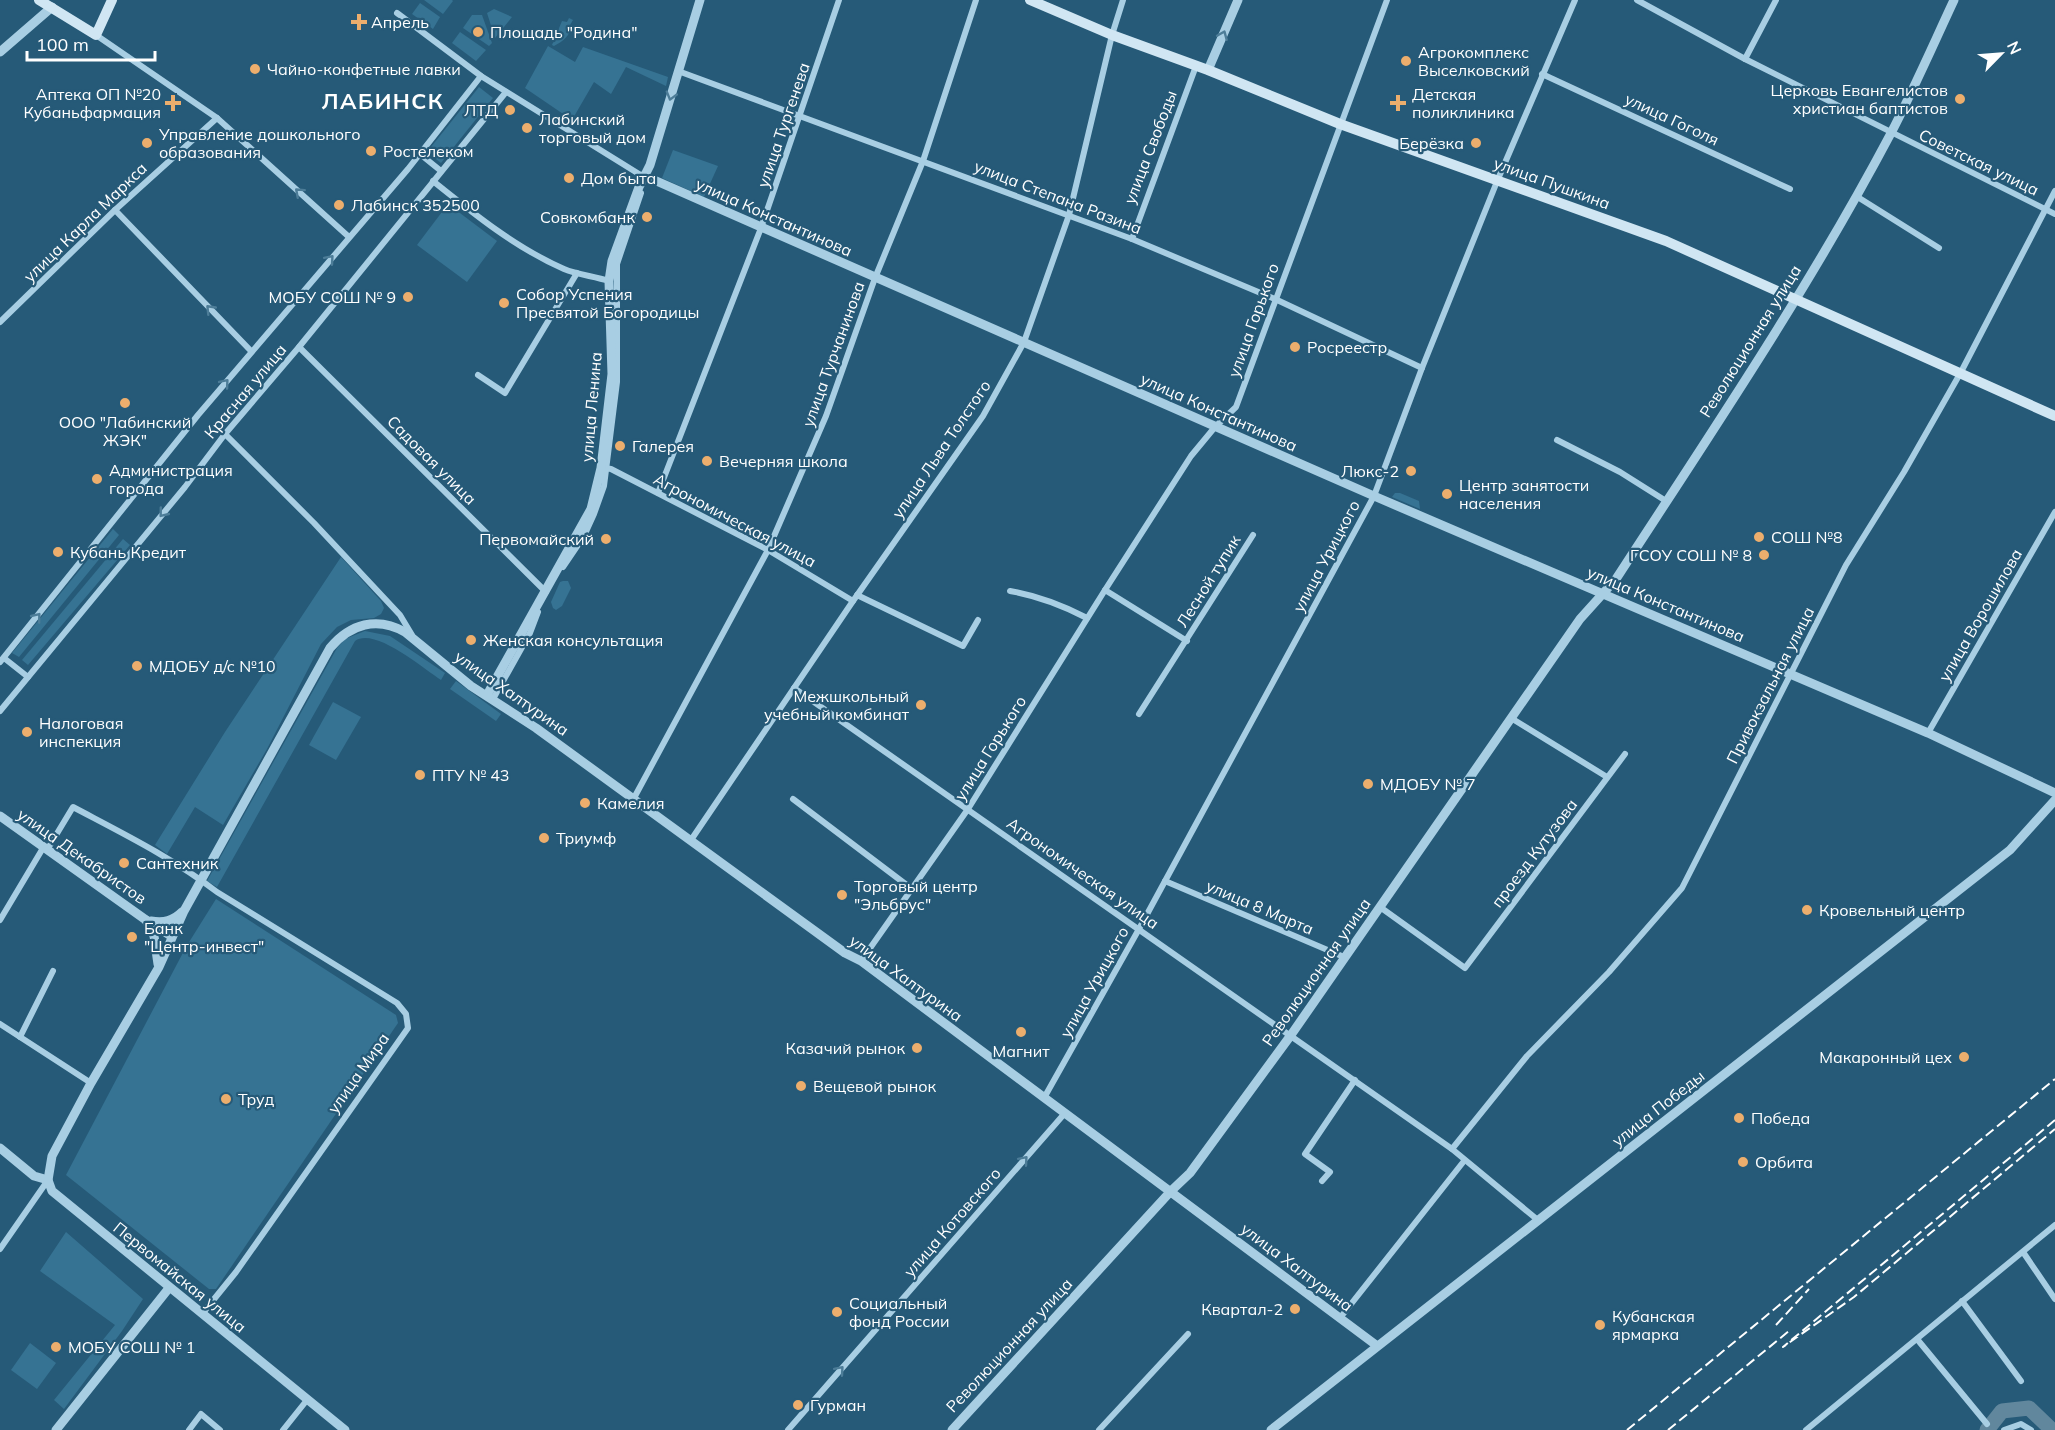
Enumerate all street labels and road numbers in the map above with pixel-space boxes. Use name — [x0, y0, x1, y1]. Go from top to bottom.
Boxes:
street label: улица Тургенева — [752, 60, 814, 190]
street label: улица Свободы — [1119, 87, 1181, 207]
street label: улица Гоголя — [1622, 88, 1722, 150]
street label: Советская улица — [1916, 124, 2042, 200]
street label: улица Пушкина — [1491, 153, 1613, 213]
street label: улица Степана Разина — [972, 156, 1144, 238]
street label: улица Карла Маркса — [19, 158, 151, 286]
street label: улица Константинова — [693, 173, 855, 261]
street label: улица Горького — [1223, 260, 1283, 380]
street label: Революционная улица — [1695, 261, 1805, 421]
street label: улица Турчанинова — [797, 279, 869, 429]
street label: Красная улица — [200, 340, 290, 442]
street label: улица Ленина — [576, 351, 606, 463]
street label: улица Константинова — [1138, 368, 1300, 456]
street label: улица Льва Толстого — [887, 376, 995, 522]
street label: Садовая улица — [383, 411, 481, 509]
street label: Агрономическая улица — [650, 469, 820, 571]
street label: улица Урицкого — [1288, 497, 1364, 615]
street label: Лесной тупик — [1172, 531, 1245, 631]
street label: улица Ворошилова — [1934, 545, 2026, 685]
street label: улица Константинова — [1584, 562, 1748, 646]
street label: Привокзальная улица — [1722, 603, 1818, 767]
street label: улица Халтурина — [451, 646, 573, 740]
street label: улица Горького — [950, 692, 1030, 804]
street label: проезд Кутузова — [1487, 795, 1581, 911]
street label: улица Декабристов — [14, 804, 150, 908]
street label: Агрономическая улица — [1003, 813, 1163, 933]
street label: улица 8 Марта — [1203, 875, 1317, 939]
street label: Революционная улица — [1257, 894, 1375, 1050]
street label: улица Урицкого — [1055, 923, 1133, 1041]
street label: улица Халтурина — [846, 930, 966, 1026]
street label: улица Мира — [323, 1029, 393, 1117]
street label: улица Победы — [1608, 1066, 1708, 1150]
street label: улица Котовского — [899, 1163, 1005, 1281]
street label: Первомайская улица — [110, 1217, 250, 1337]
street label: улица Халтурина — [1237, 1218, 1357, 1316]
street label: Революционная улица — [942, 1274, 1076, 1416]

